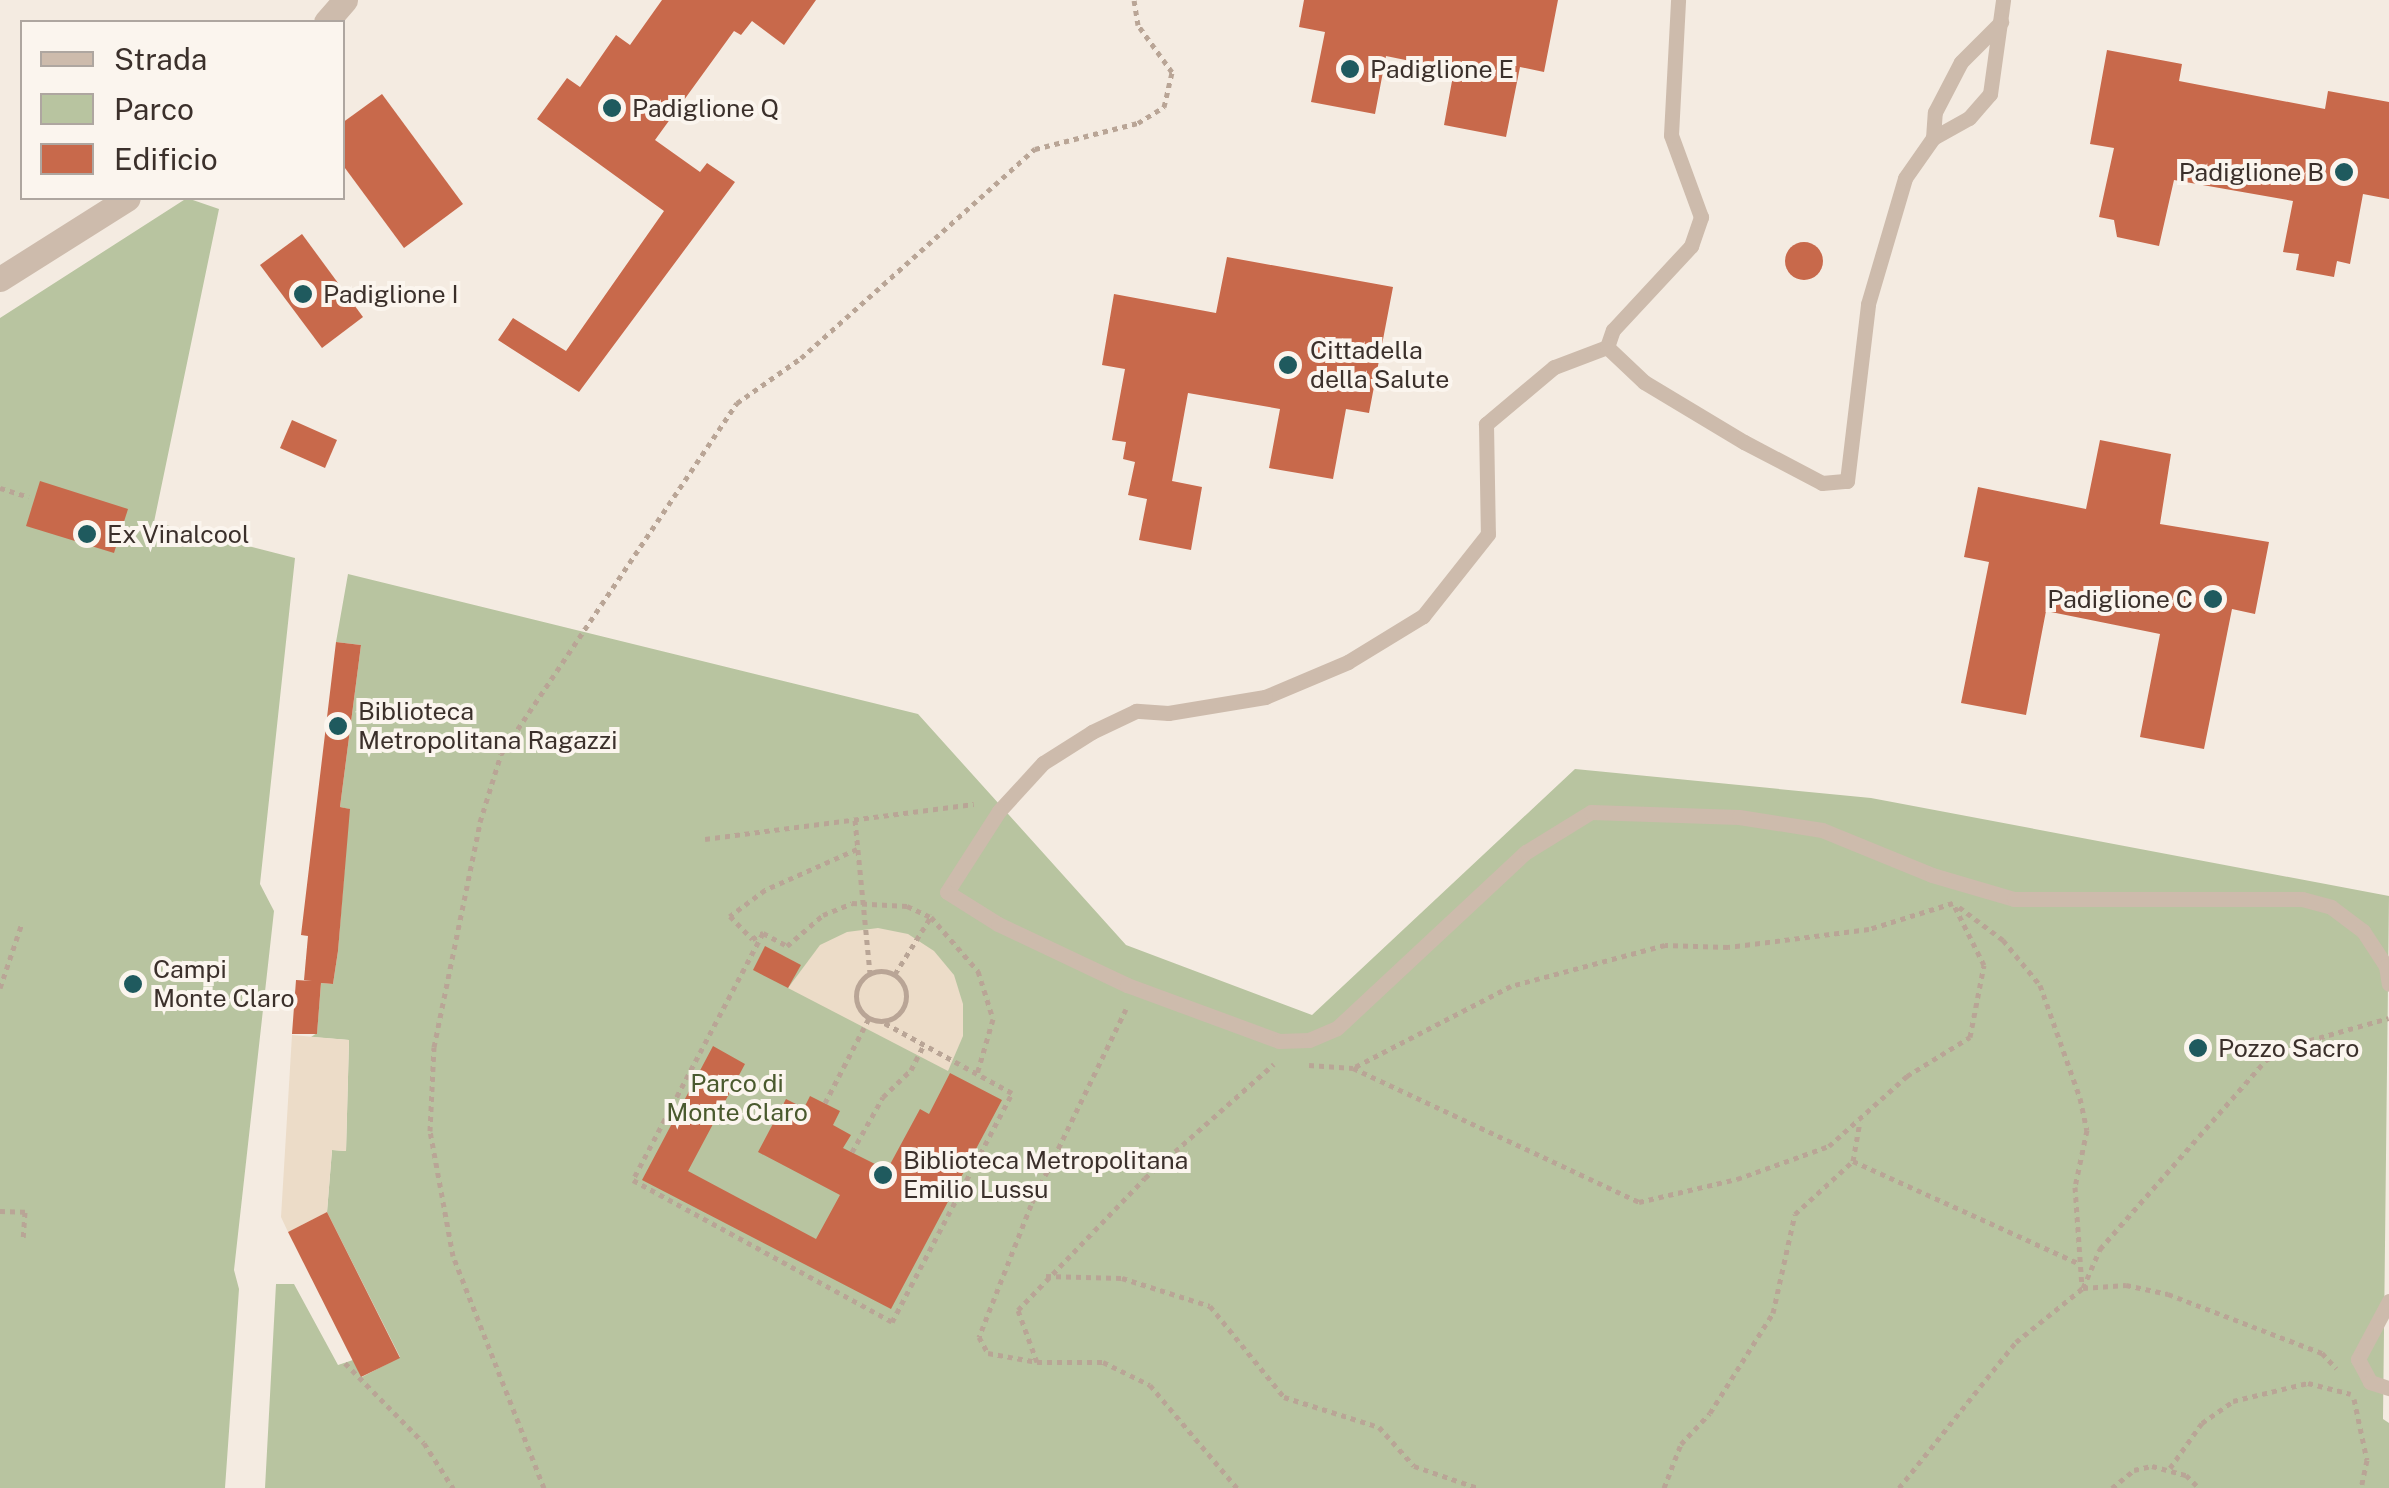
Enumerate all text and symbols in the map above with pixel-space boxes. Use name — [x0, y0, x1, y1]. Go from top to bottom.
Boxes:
legend — [20, 20, 345, 200]
text: Strada — [114, 41, 207, 77]
place label: Padiglione E — [1370, 54, 1514, 84]
marker: Padiglione E — [1339, 58, 1361, 80]
text: Parco — [114, 91, 194, 127]
place label: Padiglione Q — [632, 93, 779, 123]
marker: Padiglione Q — [601, 97, 623, 119]
text: Edificio — [114, 141, 218, 177]
place label: Padiglione B — [2179, 157, 2324, 187]
marker: Padiglione B — [2333, 161, 2355, 183]
place label: Padiglione I — [323, 279, 459, 309]
marker: Padiglione I — [292, 283, 314, 305]
place label: Cittadella della Salute — [1310, 336, 1449, 395]
marker: Cittadella della Salute — [1275, 352, 1301, 378]
place label: Ex Vinalcool — [107, 519, 250, 549]
marker: Ex Vinalcool — [76, 523, 98, 545]
place label: Padiglione C — [2047, 584, 2193, 614]
marker: Padiglione C — [2202, 588, 2224, 610]
place label: Biblioteca Metropolitana Ragazzi — [358, 697, 617, 756]
marker: Biblioteca Metropolitana Ragazzi — [327, 715, 349, 737]
place label: Campi Monte Claro — [153, 955, 295, 1014]
marker: Campi Monte Claro — [122, 973, 144, 995]
place label: Pozzo Sacro — [2218, 1033, 2360, 1063]
marker: Pozzo Sacro — [2187, 1037, 2209, 1059]
park label: Parco di Monte Claro — [666, 1069, 808, 1128]
place label: Biblioteca Metropolitana Emilio Lussu — [903, 1146, 1188, 1205]
marker: Biblioteca Metropolitana Emilio Lussu — [872, 1164, 894, 1186]

